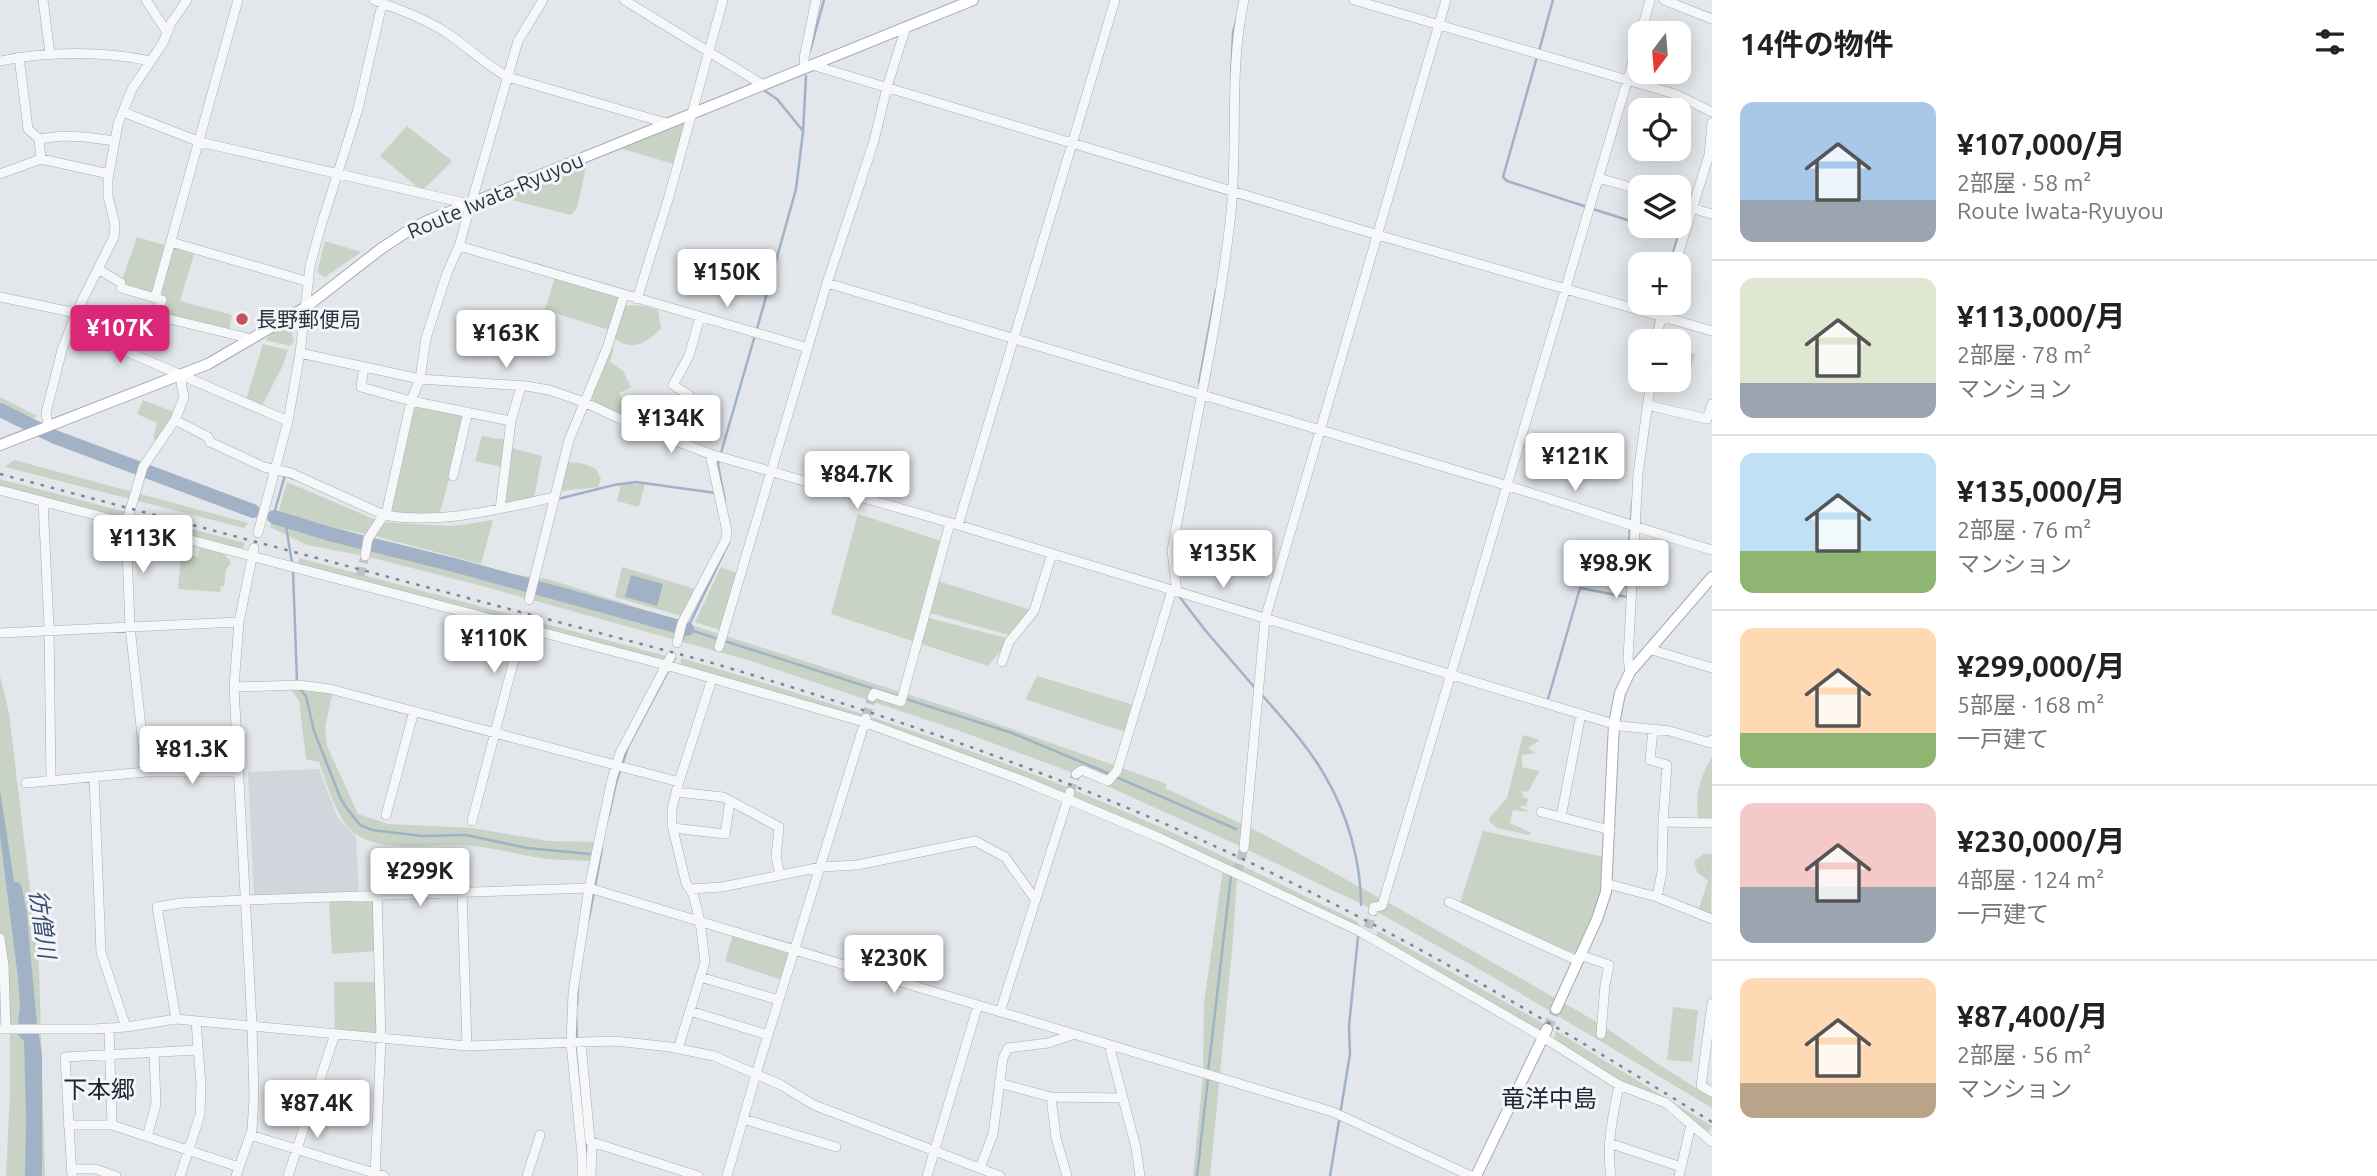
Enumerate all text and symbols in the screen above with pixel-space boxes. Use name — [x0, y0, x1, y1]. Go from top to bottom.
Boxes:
north arrow — [1628, 21, 1690, 84]
map controls — [1628, 21, 1691, 392]
icon: filters — [2311, 23, 2349, 61]
text: 14件の物件 — [1740, 27, 1894, 61]
button: locate — [1628, 98, 1691, 161]
text: ¥107,000/月 — [1957, 127, 2125, 161]
icon: home — [1796, 130, 1880, 214]
street label: Route Iwata-Ryuyou — [403, 147, 587, 243]
text: 2部屋 · 58 m² — [1957, 170, 2091, 195]
button: layers — [1628, 175, 1691, 238]
text: Route Iwata-Ryuyou — [1957, 198, 2164, 223]
pin: ¥150K — [678, 250, 776, 309]
button: + — [1628, 252, 1691, 315]
text: ¥150K — [693, 259, 761, 284]
text: ¥113,000/月 — [1957, 299, 2125, 333]
pin: ¥107K — [71, 306, 169, 365]
icon: home — [1796, 306, 1880, 390]
place label: 長野郵便局 — [256, 307, 361, 331]
pin: ¥163K — [457, 310, 555, 370]
marker: 長野郵便局 — [234, 311, 250, 327]
text: ¥107K — [86, 315, 154, 340]
text: ¥163K — [472, 320, 540, 345]
button: − — [1628, 329, 1691, 392]
text: 2部屋 · 78 m² — [1957, 342, 2091, 367]
text: マンション — [1957, 376, 2072, 401]
pin: ¥134K — [622, 396, 720, 455]
text: ¥134K — [637, 405, 705, 430]
pin: ¥121K — [1526, 434, 1624, 493]
text: ¥121K — [1541, 443, 1609, 468]
pin: ¥84.7K — [800, 452, 914, 511]
text: ¥84.7K — [821, 461, 893, 486]
text: ¥135,000/月 — [1957, 474, 2125, 508]
icon: home — [1796, 481, 1880, 565]
pin: ¥113K — [94, 516, 192, 575]
text: 2部屋 · 76 m² — [1957, 517, 2091, 542]
text: ¥113K — [109, 525, 177, 550]
pin: ¥135K — [1174, 530, 1272, 590]
text: ¥135K — [1189, 540, 1257, 565]
pin: ¥98.9K — [1559, 540, 1673, 600]
text: ¥98.9K — [1580, 550, 1652, 575]
text: マンション — [1957, 551, 2072, 576]
pin: ¥110K — [445, 616, 543, 675]
text: ¥110K — [460, 625, 528, 650]
text: ¥299,000/月 — [1957, 649, 2125, 683]
icon: home — [1796, 656, 1880, 740]
text: 5部屋 · 168 m² — [1957, 692, 2104, 717]
pin: ¥81.3K — [135, 726, 249, 786]
text: 一戸建て — [1957, 726, 2049, 751]
text: ¥81.3K — [156, 736, 228, 761]
text: ¥230,000/月 — [1957, 824, 2125, 858]
icon: home — [1796, 831, 1880, 915]
pin: ¥299K — [371, 848, 469, 908]
text: ¥299K — [386, 858, 454, 883]
text: 4部屋 · 124 m² — [1957, 867, 2104, 892]
water label: 彷僧川 — [26, 888, 61, 963]
text: 一戸建て — [1957, 901, 2049, 926]
pin: ¥230K — [845, 936, 943, 995]
text: ¥230K — [860, 945, 928, 970]
text: ¥87,400/月 — [1957, 999, 2109, 1033]
icon: home — [1796, 1006, 1880, 1090]
text: 2部屋 · 56 m² — [1957, 1042, 2091, 1067]
district label: 下本郷 — [63, 1076, 135, 1103]
text: マンション — [1957, 1076, 2072, 1101]
pin: ¥87.4K — [260, 1080, 374, 1140]
district label: 竜洋中島 — [1501, 1085, 1597, 1112]
text: ¥87.4K — [281, 1090, 353, 1115]

